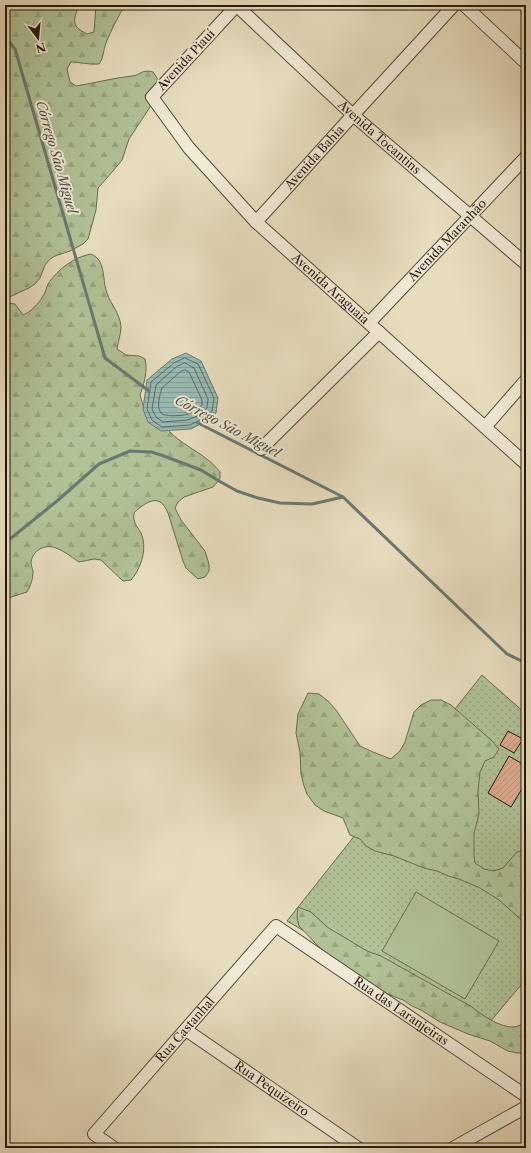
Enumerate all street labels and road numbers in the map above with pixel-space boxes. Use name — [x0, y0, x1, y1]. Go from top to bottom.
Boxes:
street label: Avenida Piauí — [153, 26, 218, 94]
street label: Avenida Tocantins — [334, 96, 424, 177]
street label: Avenida Bahia — [281, 122, 347, 193]
street label: Avenida Maranhão — [404, 196, 489, 285]
street label: Avenida Araguaia — [288, 249, 373, 327]
street label: Rua das Laranjeiras — [351, 973, 451, 1048]
street label: Rua Castanhal — [152, 993, 218, 1065]
street label: Rua Pequizeiro — [232, 1058, 312, 1119]

